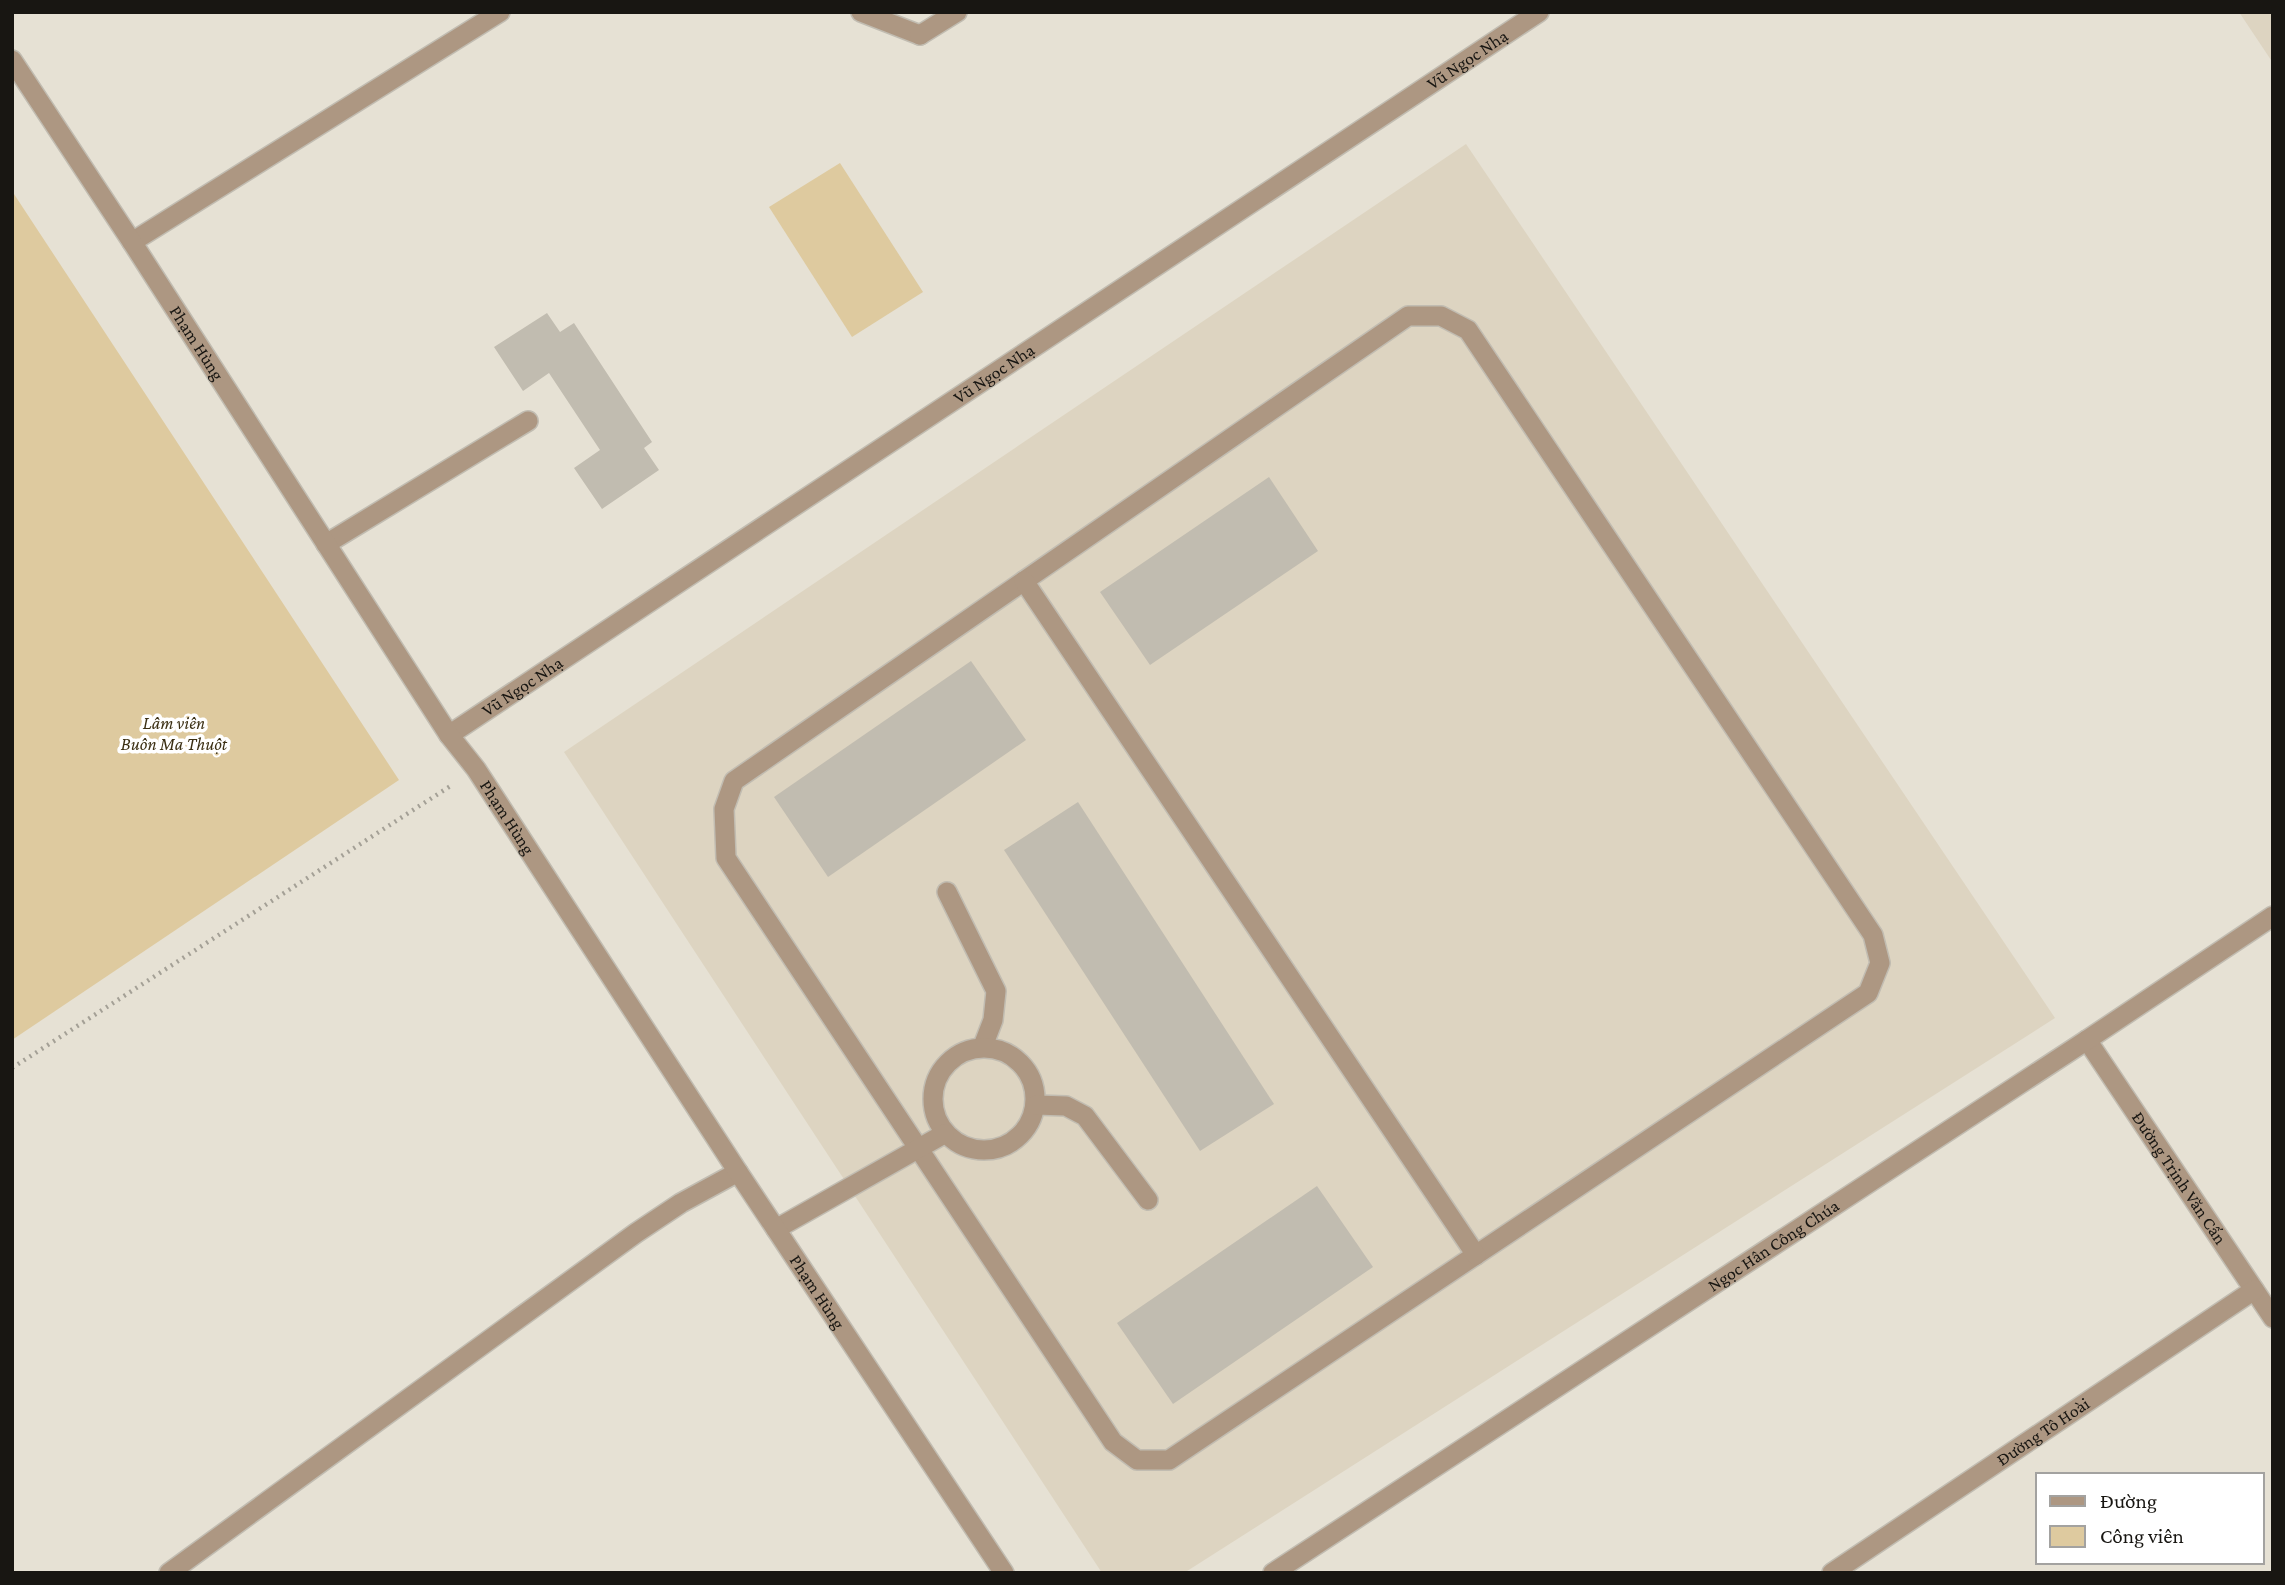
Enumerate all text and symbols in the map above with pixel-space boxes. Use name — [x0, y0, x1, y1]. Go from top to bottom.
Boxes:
street label: Vũ Ngọc Nhạ — [1423, 26, 1512, 94]
street label: Phạm Hùng — [166, 302, 228, 384]
street label: Vũ Ngọc Nhạ — [950, 340, 1038, 407]
street label: Vũ Ngọc Nhạ — [478, 652, 567, 720]
park label: Lâm viên Buôn Ma Thuột — [121, 713, 228, 754]
street label: Phạm Hùng — [476, 776, 539, 858]
street label: Đường Trịnh Văn Cấn — [2128, 1108, 2231, 1248]
street label: Ngọc Hân Công Chúa — [1704, 1195, 1843, 1296]
street label: Phạm Hùng — [786, 1251, 849, 1333]
street label: Đường Tô Hoài — [1993, 1393, 2093, 1470]
legend — [2036, 1473, 2264, 1564]
text: Đường — [2100, 1489, 2157, 1513]
text: Công viên — [2100, 1524, 2184, 1548]

